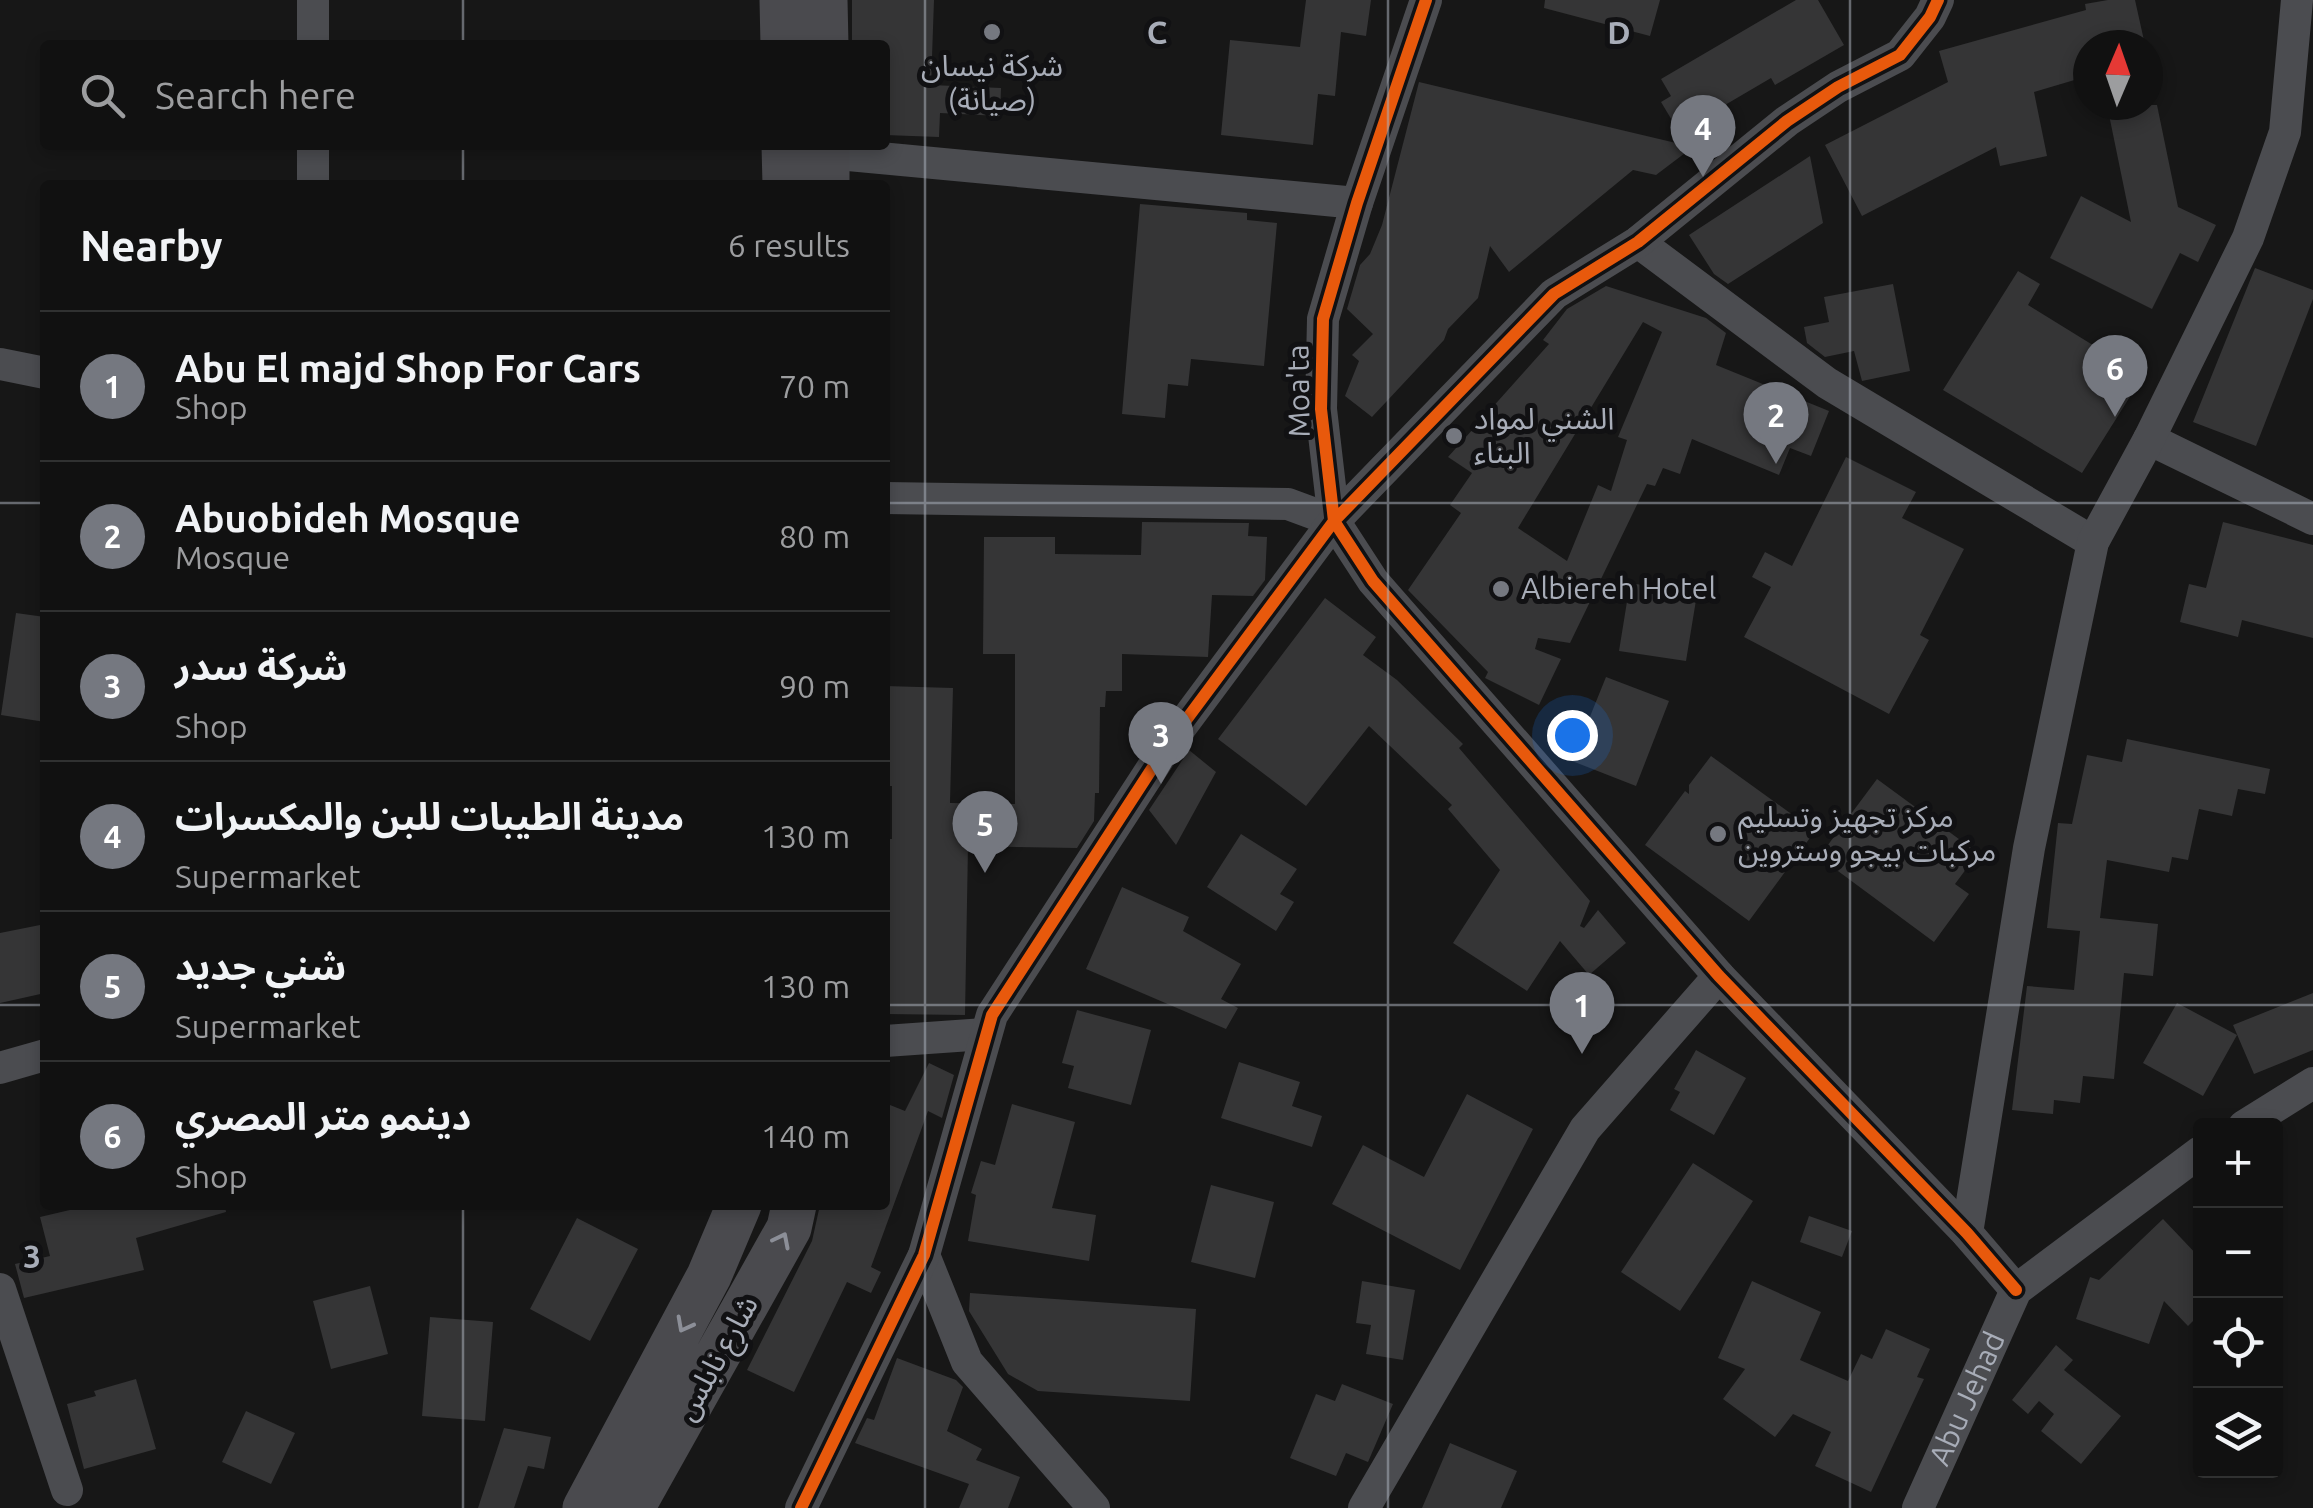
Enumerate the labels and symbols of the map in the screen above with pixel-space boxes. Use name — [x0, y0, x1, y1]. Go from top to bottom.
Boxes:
text: C — [1147, 14, 1167, 50]
text: D — [1607, 14, 1631, 50]
marker: شركة نيسان (صيانة) — [981, 21, 1003, 43]
north arrow — [2073, 30, 2163, 120]
place label: شركة نيسان (صيانة) — [921, 48, 1063, 116]
pin: 4 — [1670, 94, 1736, 177]
pin: 6 — [2082, 334, 2148, 417]
street label: Moa'ta — [1280, 344, 1316, 438]
pin: 2 — [1744, 382, 1808, 464]
place label: الشني لمواد البناء — [1474, 401, 1614, 469]
marker: الشني لمواد البناء — [1443, 425, 1465, 447]
place label: Albiereh Hotel — [1521, 571, 1716, 605]
marker: Albiereh Hotel — [1490, 578, 1512, 600]
pin: 3 — [1128, 702, 1194, 784]
your location — [1547, 710, 1598, 761]
pin: 5 — [952, 790, 1018, 873]
place label: مركز تجهيز وتسليم مركبات بيجو وستروين — [1738, 799, 1996, 868]
marker: مركز تجهيز وتسليم مركبات بيجو وستروين — [1707, 823, 1729, 845]
pin: 1 — [1550, 972, 1614, 1054]
one-way arrow — [770, 1232, 789, 1250]
text: 3 — [23, 1238, 41, 1274]
street label: شارع نابلس — [668, 1289, 770, 1429]
one-way arrow — [676, 1315, 696, 1333]
street label: Abu Jehad — [1922, 1326, 2011, 1470]

